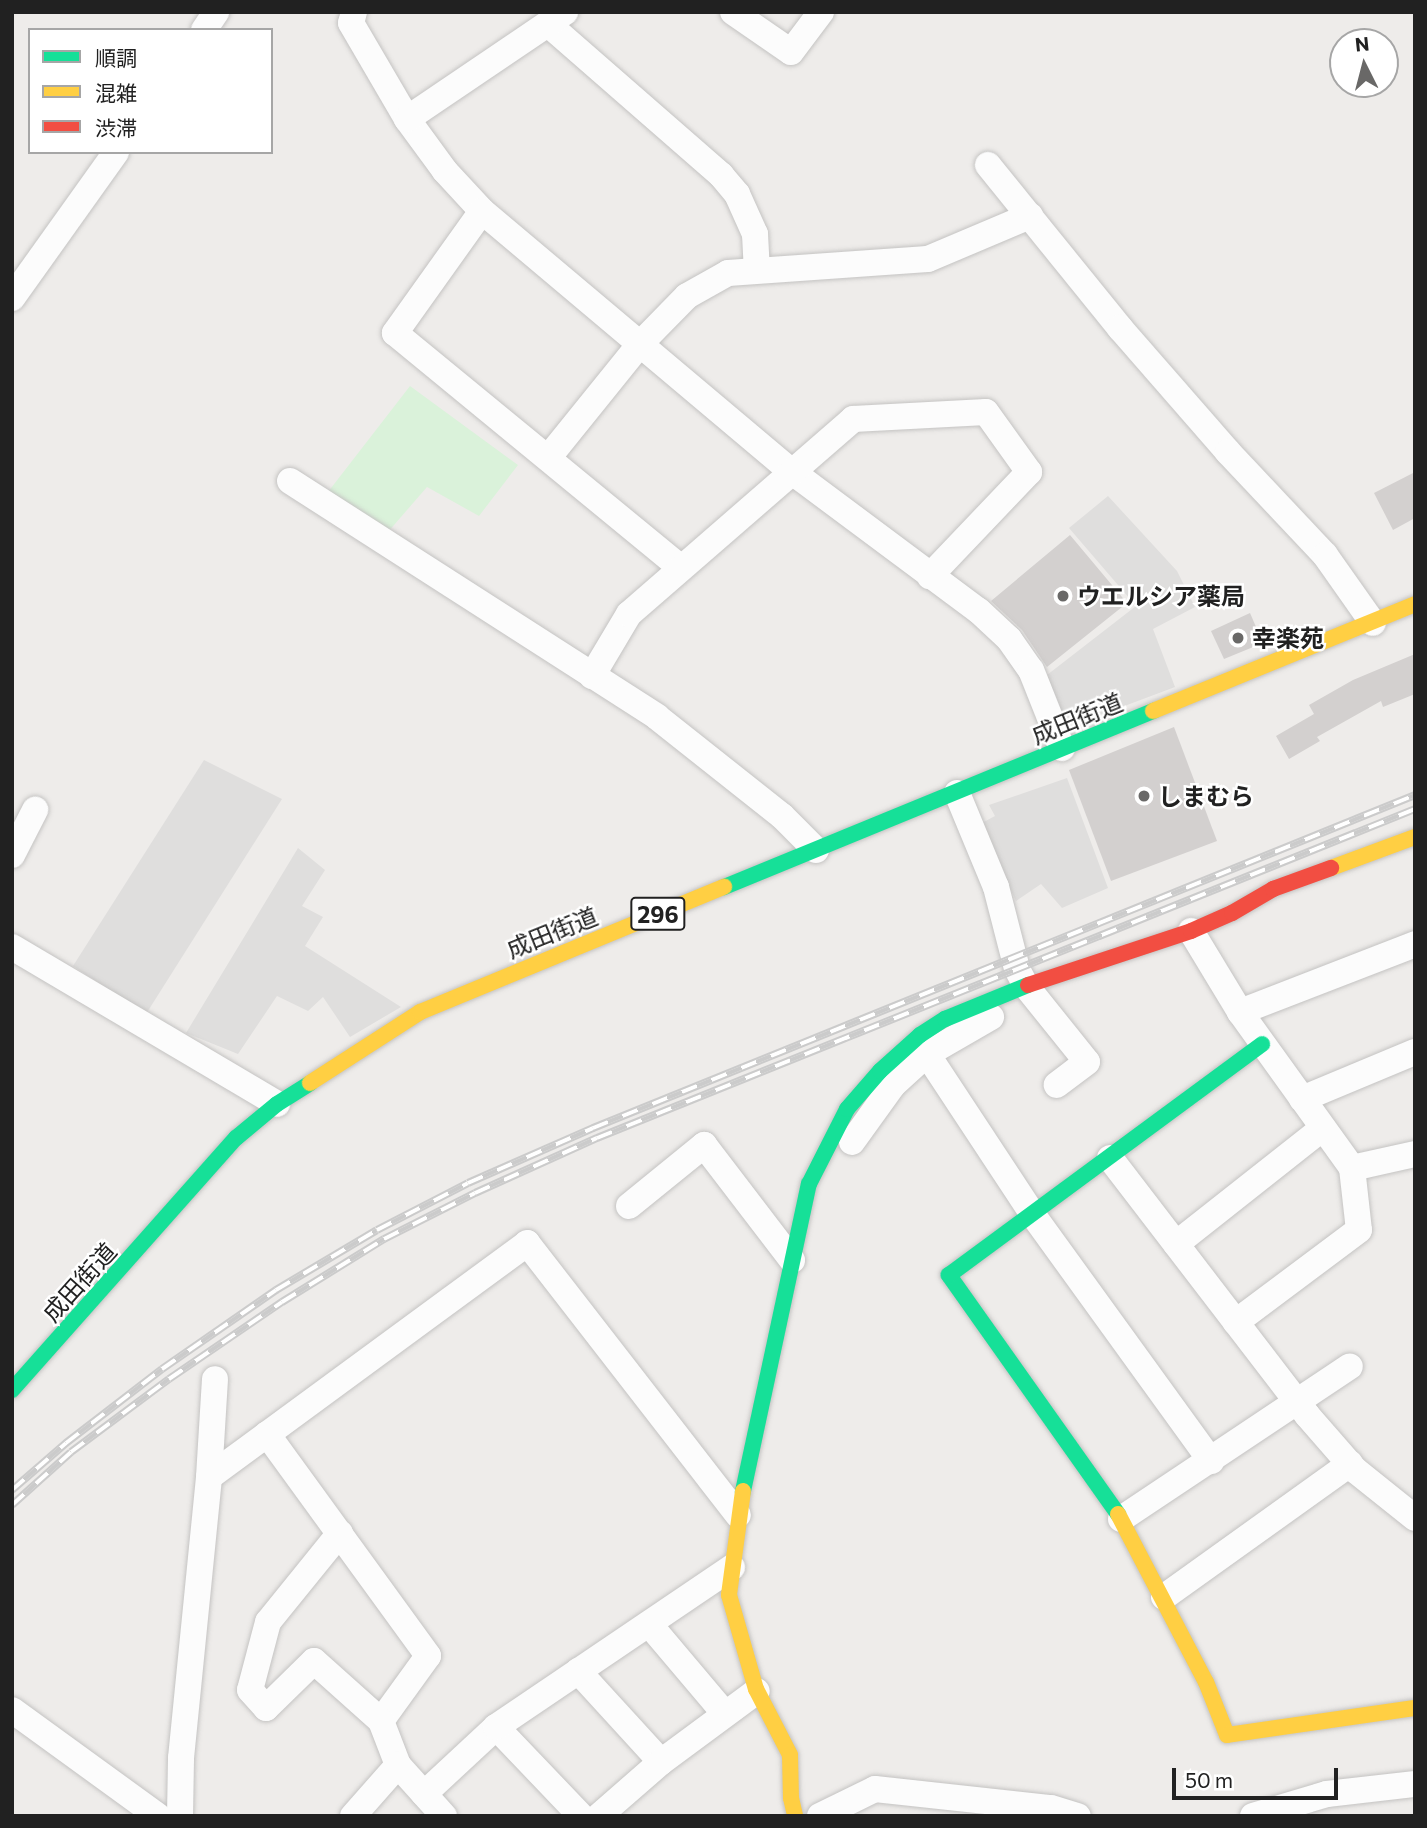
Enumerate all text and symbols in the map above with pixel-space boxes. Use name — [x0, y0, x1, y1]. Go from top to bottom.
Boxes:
legend — [28, 28, 273, 154]
north arrow — [1329, 28, 1399, 98]
text: N — [1354, 31, 1370, 56]
text: 順調 — [95, 45, 137, 70]
text: 混雑 — [95, 80, 137, 105]
text: 渋滞 — [95, 115, 137, 140]
place label: ウエルシア薬局 — [1077, 582, 1245, 610]
marker: ウエルシア薬局 — [1055, 588, 1071, 604]
place label: 幸楽苑 — [1252, 624, 1324, 652]
marker: 幸楽苑 — [1230, 630, 1246, 646]
street label: 成田街道 — [1027, 687, 1127, 749]
place label: しまむら — [1158, 782, 1254, 810]
marker: しまむら — [1136, 788, 1152, 804]
road number: 296 — [630, 894, 686, 934]
street label: 成田街道 — [502, 901, 602, 963]
street label: 成田街道 — [36, 1237, 122, 1327]
scale bar — [1175, 1755, 1341, 1799]
text: 50 m — [1185, 1767, 1233, 1792]

